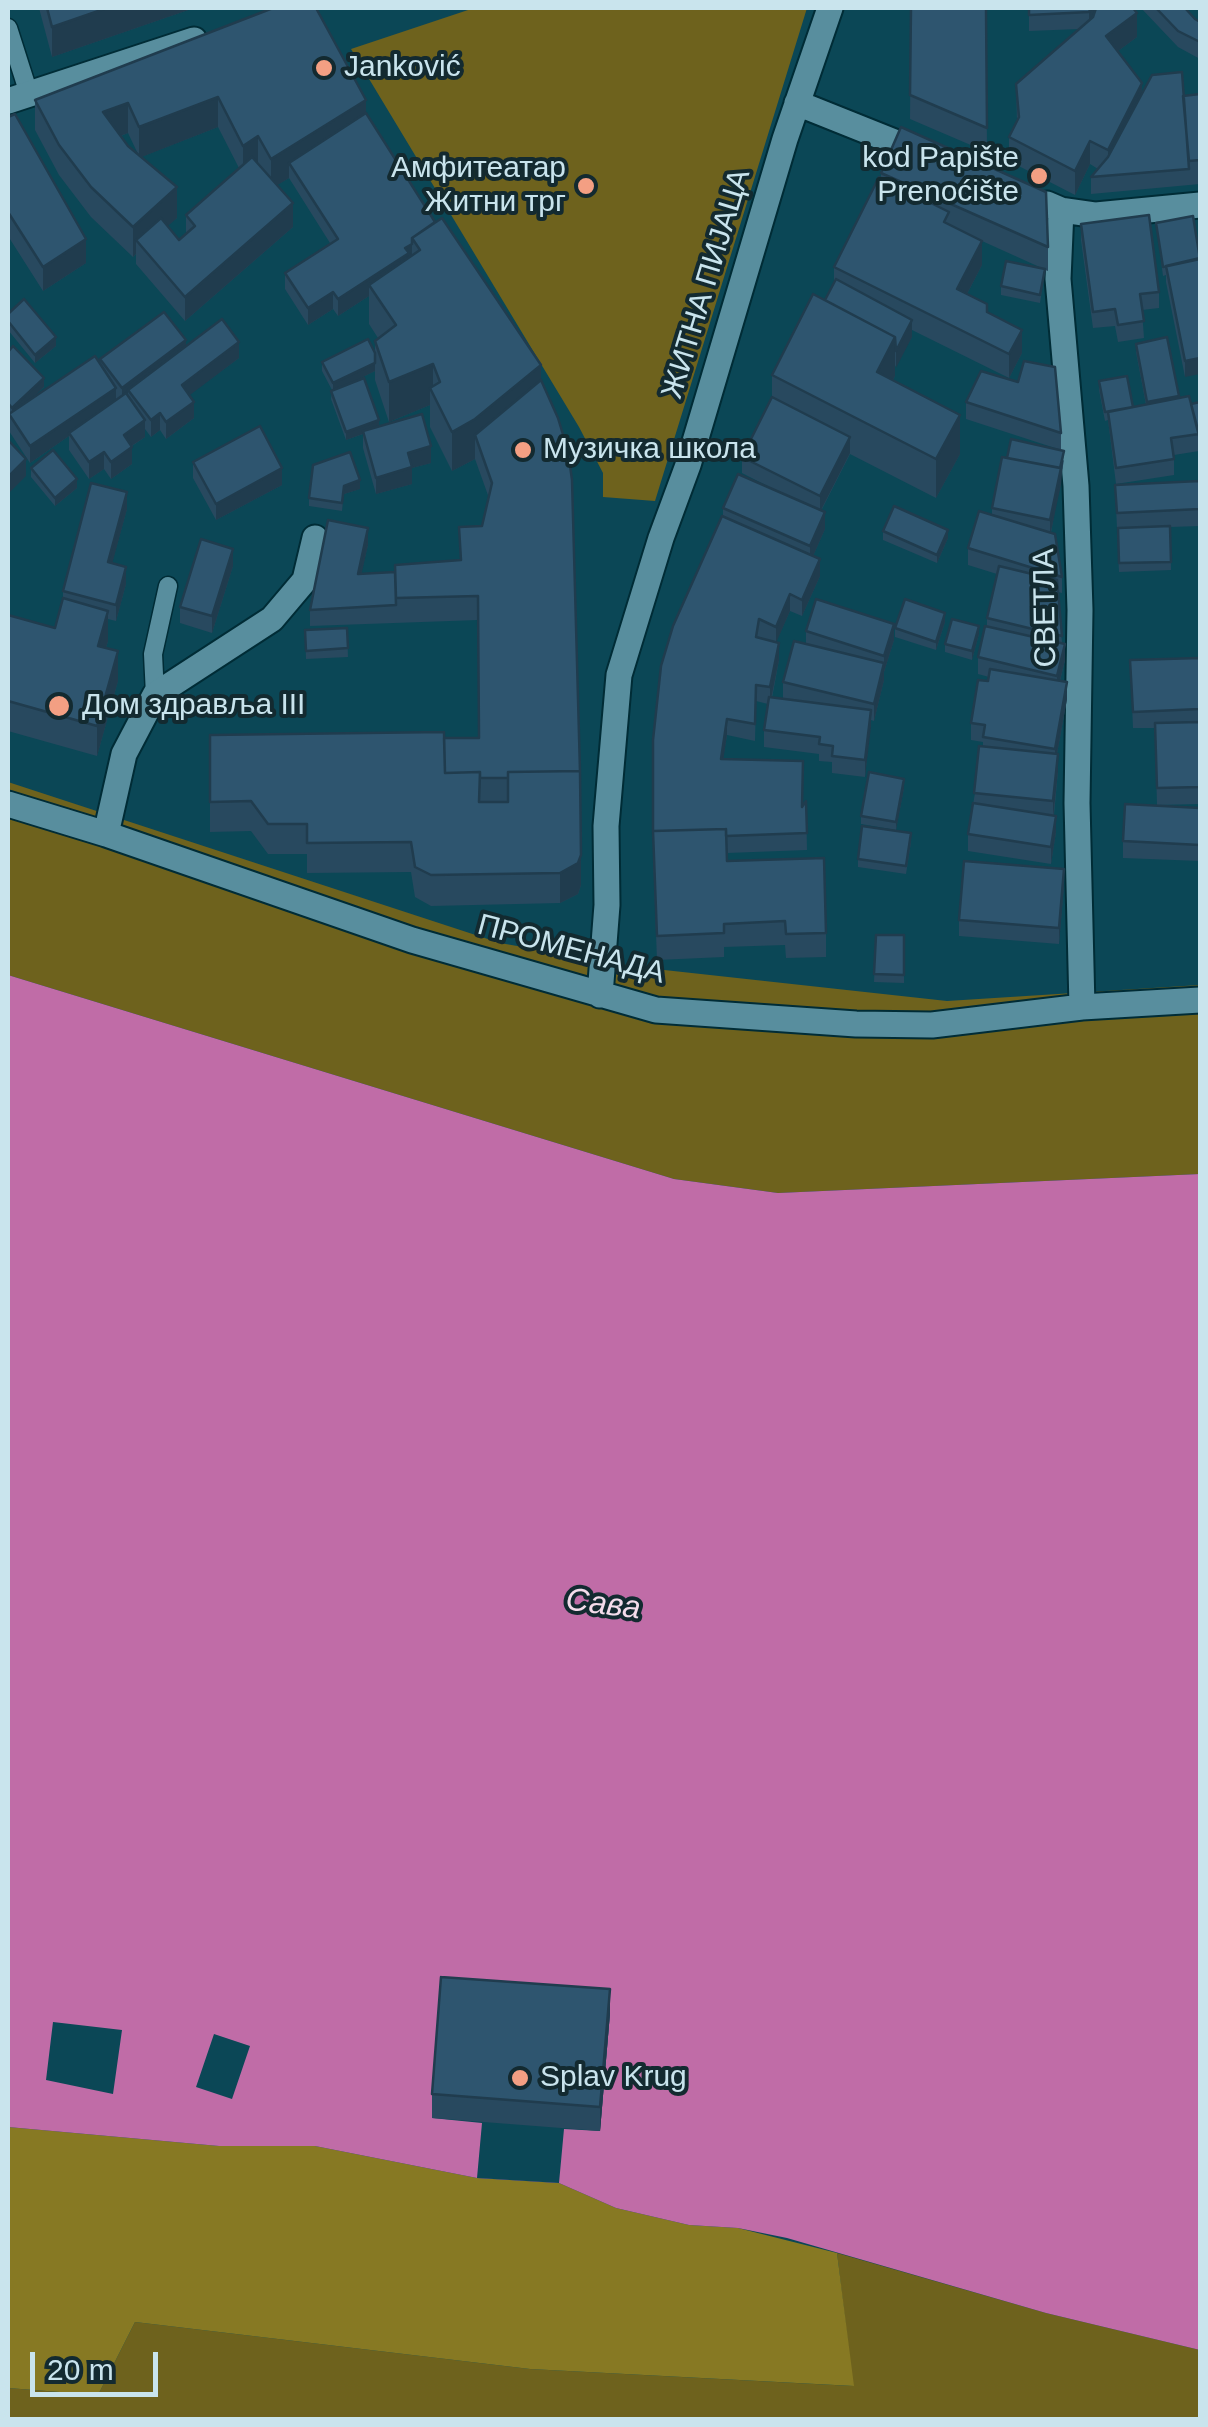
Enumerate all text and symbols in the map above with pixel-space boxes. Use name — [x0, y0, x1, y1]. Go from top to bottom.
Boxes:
place label: Janković — [344, 50, 461, 86]
marker: Janković — [313, 57, 335, 79]
place label: kod Papište Prenoćište — [862, 141, 1019, 212]
place label: Амфитеатар Житни трг — [391, 151, 566, 222]
street label: ЖИТНА ПИЈАЦА — [655, 165, 759, 403]
marker: kod Papište Prenoćište — [1028, 165, 1050, 187]
marker: Амфитеатар Житни трг — [575, 175, 597, 197]
place label: Музичка школа — [543, 432, 756, 468]
marker: Музичка школа — [512, 439, 534, 461]
street label: СВЕТЛА — [1027, 548, 1065, 668]
place label: Дом здравља III — [82, 688, 305, 724]
marker: Дом здравља III — [46, 693, 72, 719]
street label: ПРОМЕНАДА — [473, 908, 669, 992]
water label: Сава — [563, 1581, 643, 1629]
place label: Splav Krug — [540, 2060, 687, 2096]
marker: Splav Krug — [509, 2067, 531, 2089]
scale bar — [35, 2332, 162, 2394]
text: 20 m — [47, 2353, 114, 2386]

